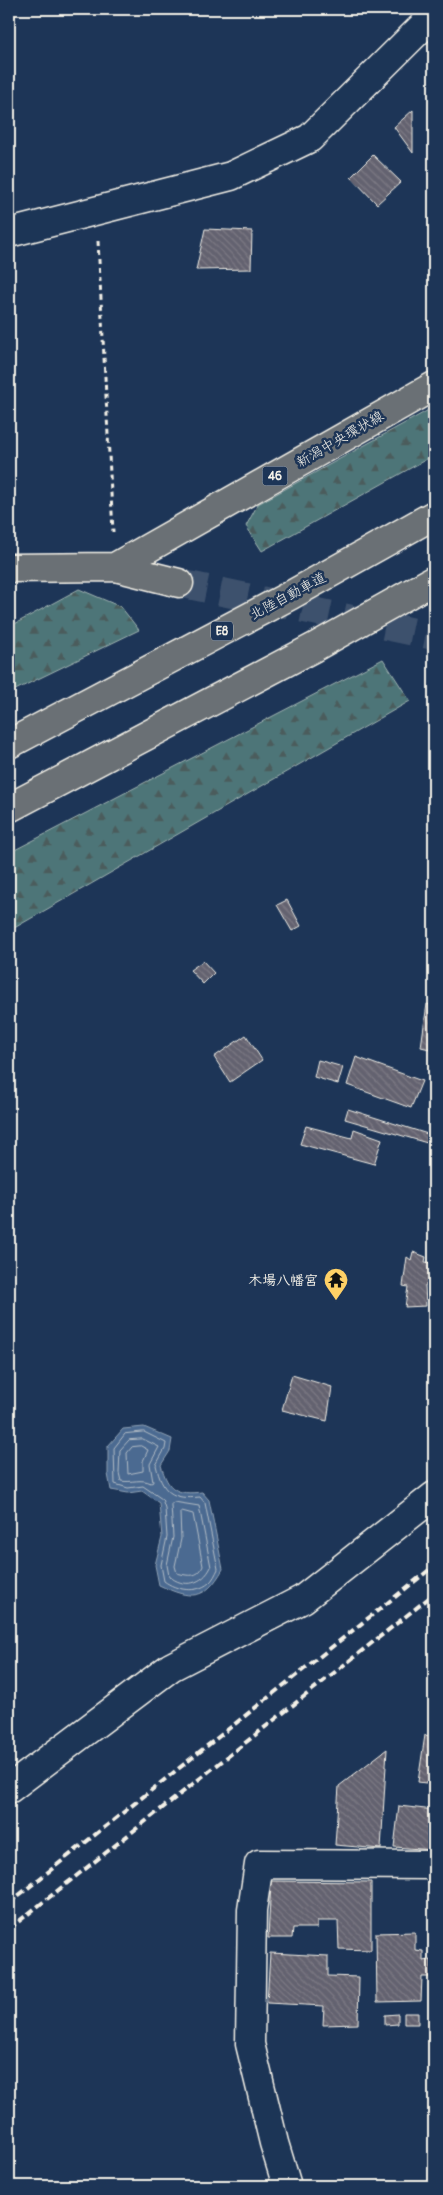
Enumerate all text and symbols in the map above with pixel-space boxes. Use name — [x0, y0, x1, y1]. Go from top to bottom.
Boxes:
street label: 新潟中央環状線 — [293, 407, 387, 471]
road number: 46 — [262, 466, 288, 486]
street label: 北陸自動車道 — [247, 569, 329, 623]
road number: E8 — [211, 622, 233, 640]
temple icon: 木場八幡宮 — [323, 1267, 349, 1301]
place label: 木場八幡宮 — [248, 1272, 318, 1289]

